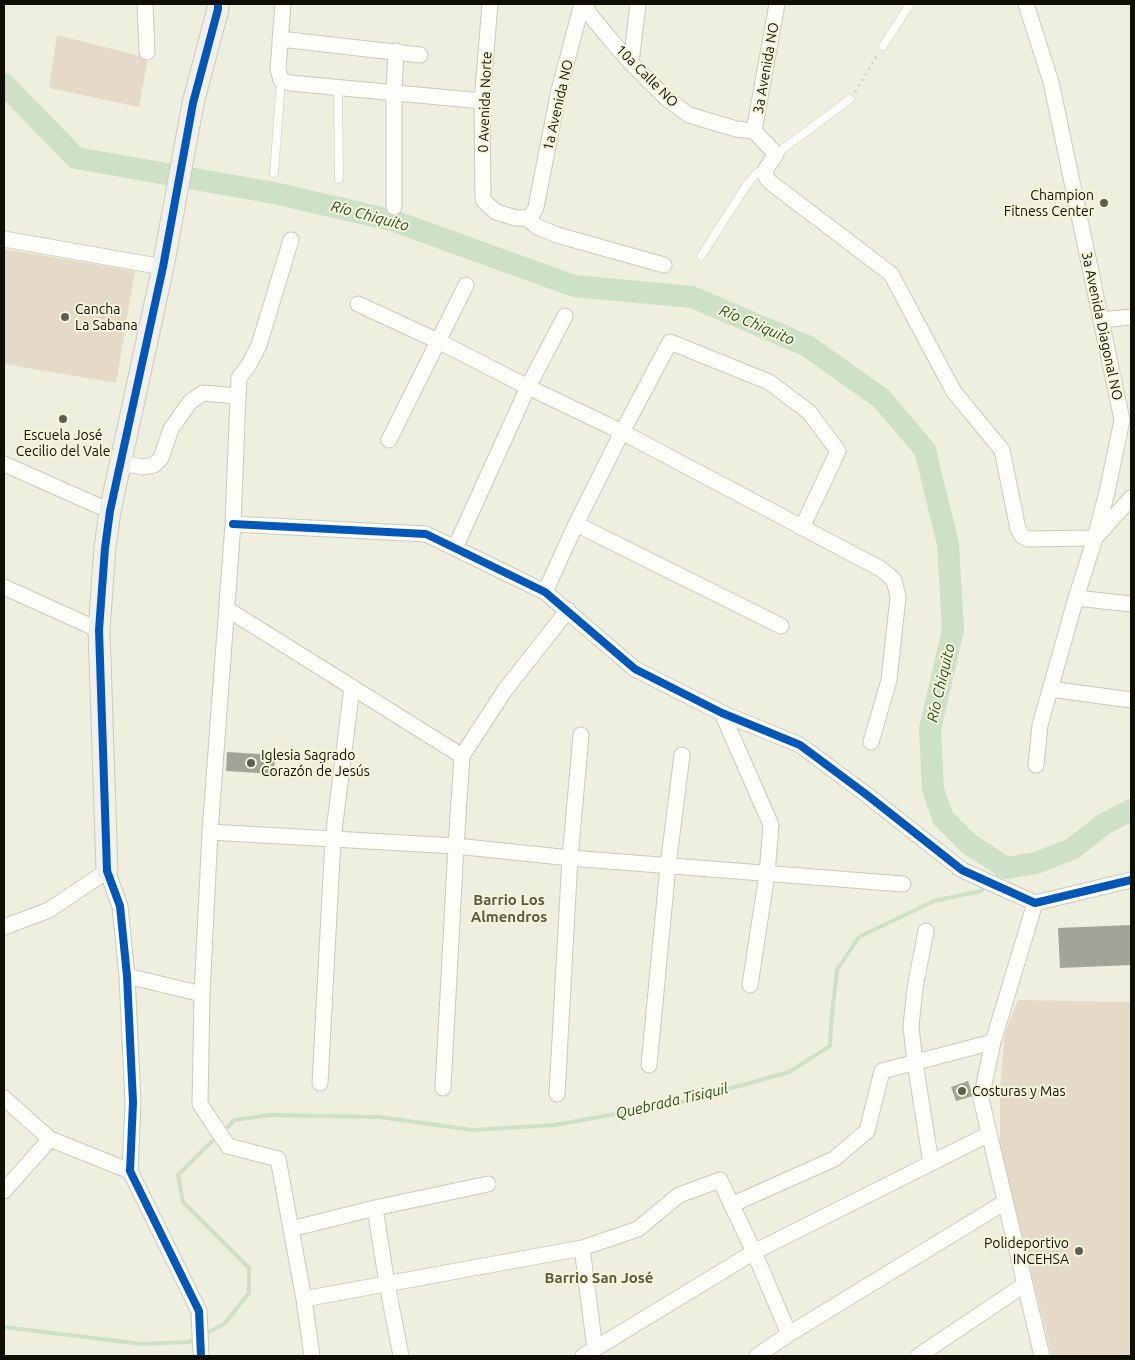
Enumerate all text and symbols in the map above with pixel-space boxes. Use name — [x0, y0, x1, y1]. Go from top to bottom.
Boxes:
street label: 3a Avenida NO — [750, 21, 782, 115]
street label: 10a Calle NO — [612, 41, 682, 111]
street label: 0 Avenida Norte — [475, 51, 495, 153]
street label: 1a Avenida NO — [539, 58, 577, 152]
place label: Champion Fitness Center — [1004, 187, 1094, 220]
water label: Río Chiquito — [329, 197, 411, 235]
marker: Champion Fitness Center — [1098, 197, 1110, 209]
street label: 3a Avenida Diagonal NO — [1078, 250, 1126, 402]
place label: Cancha La Sabana — [75, 301, 138, 334]
water label: Río Chiquito — [717, 301, 797, 349]
marker: Cancha La Sabana — [59, 311, 71, 323]
marker: Escuela José Cecilio del Vale — [57, 413, 69, 425]
place label: Escuela José Cecilio del Vale — [16, 427, 110, 460]
water label: Río Chiquito — [923, 642, 959, 724]
place label: Iglesia Sagrado Corazón de Jesús — [261, 747, 370, 780]
marker: Iglesia Sagrado Corazón de Jesús — [245, 757, 257, 769]
district label: Barrio Los Almendros — [471, 891, 547, 926]
water label: Quebrada Tisiquil — [614, 1079, 730, 1123]
place label: Costuras y Mas — [972, 1083, 1065, 1099]
marker: Costuras y Mas — [956, 1085, 968, 1097]
place label: Polideportivo INCEHSA — [984, 1235, 1069, 1268]
marker: Polideportivo INCEHSA — [1073, 1245, 1085, 1257]
district label: Barrio San José — [545, 1269, 653, 1287]

